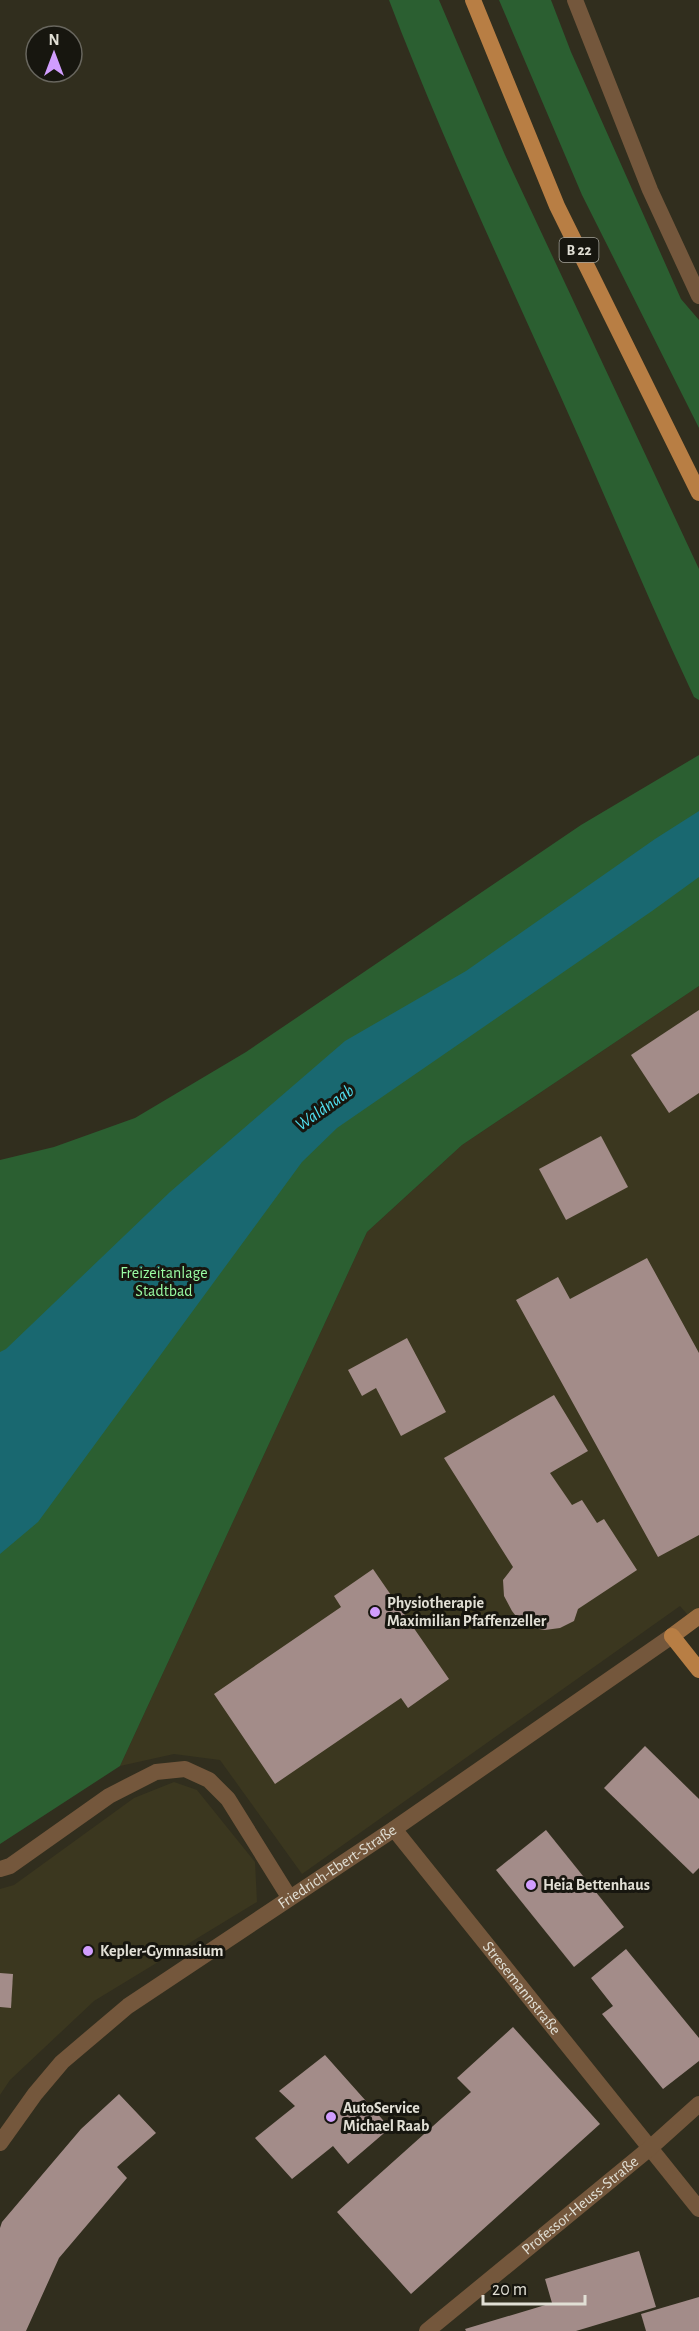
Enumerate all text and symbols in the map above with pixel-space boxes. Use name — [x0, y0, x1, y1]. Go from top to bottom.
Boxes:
north arrow — [24, 24, 84, 84]
text: N — [48, 32, 60, 48]
road number: B 22 — [560, 238, 598, 262]
water label: Waldnaab — [292, 1081, 358, 1135]
park label: Freizeitanlage Stadtbad — [120, 1265, 208, 1299]
place label: Physiotherapie Maximilian Pfaffenzeller — [387, 1595, 547, 1629]
marker: Physiotherapie Maximilian Pfaffenzeller — [368, 1605, 382, 1619]
street label: Friedrich-Ebert-Straße — [275, 1822, 399, 1912]
place label: Heia Bettenhaus — [543, 1877, 650, 1893]
marker: Heia Bettenhaus — [524, 1878, 538, 1892]
street label: Stresemannstraße — [480, 1938, 564, 2038]
place label: Kepler-Gymnasium — [100, 1943, 224, 1960]
marker: Kepler-Gymnasium — [81, 1944, 95, 1958]
place label: AutoService Michael Raab — [343, 2100, 429, 2134]
marker: AutoService Michael Raab — [324, 2110, 338, 2124]
street label: Professor-Heuss-Straße — [519, 2153, 641, 2258]
scale bar — [483, 2268, 585, 2306]
text: 20 m — [492, 2281, 527, 2299]

